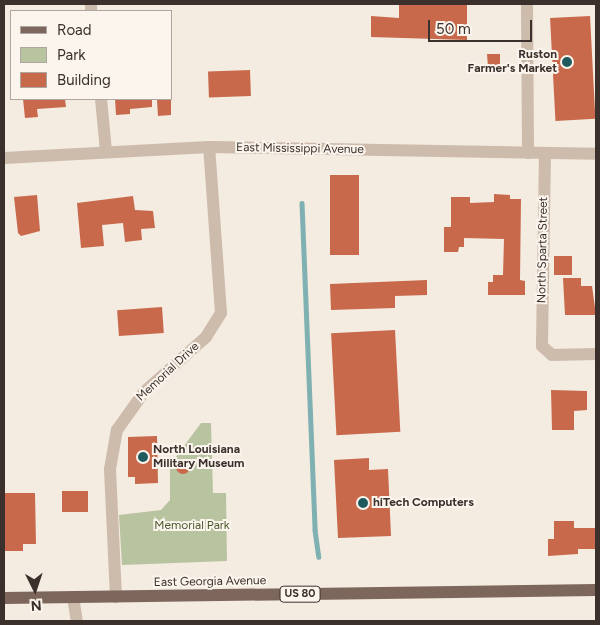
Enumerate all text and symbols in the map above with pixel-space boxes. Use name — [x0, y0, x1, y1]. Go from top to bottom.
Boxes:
legend — [10, 10, 172, 100]
scale bar — [430, 10, 534, 42]
text: 50 m — [436, 20, 471, 38]
text: Road — [57, 21, 92, 39]
text: Park — [57, 46, 86, 64]
place label: Ruston Farmer's Market — [468, 48, 557, 76]
marker: Ruston Farmer's Market — [561, 56, 573, 68]
text: Building — [57, 71, 111, 89]
street label: East Mississippi Avenue — [236, 141, 364, 157]
street label: North Sparta Street — [535, 197, 551, 303]
street label: Memorial Drive — [134, 339, 202, 405]
place label: North Louisiana Military Museum — [153, 443, 245, 471]
marker: North Louisiana Military Museum — [137, 451, 149, 463]
place label: hiTech Computers — [373, 496, 474, 510]
marker: hiTech Computers — [357, 497, 369, 509]
park label: Memorial Park — [154, 519, 230, 533]
north arrow — [10, 565, 60, 615]
street label: East Georgia Avenue — [154, 574, 266, 590]
road number: US 80 — [279, 586, 321, 602]
text: N — [30, 597, 42, 614]

